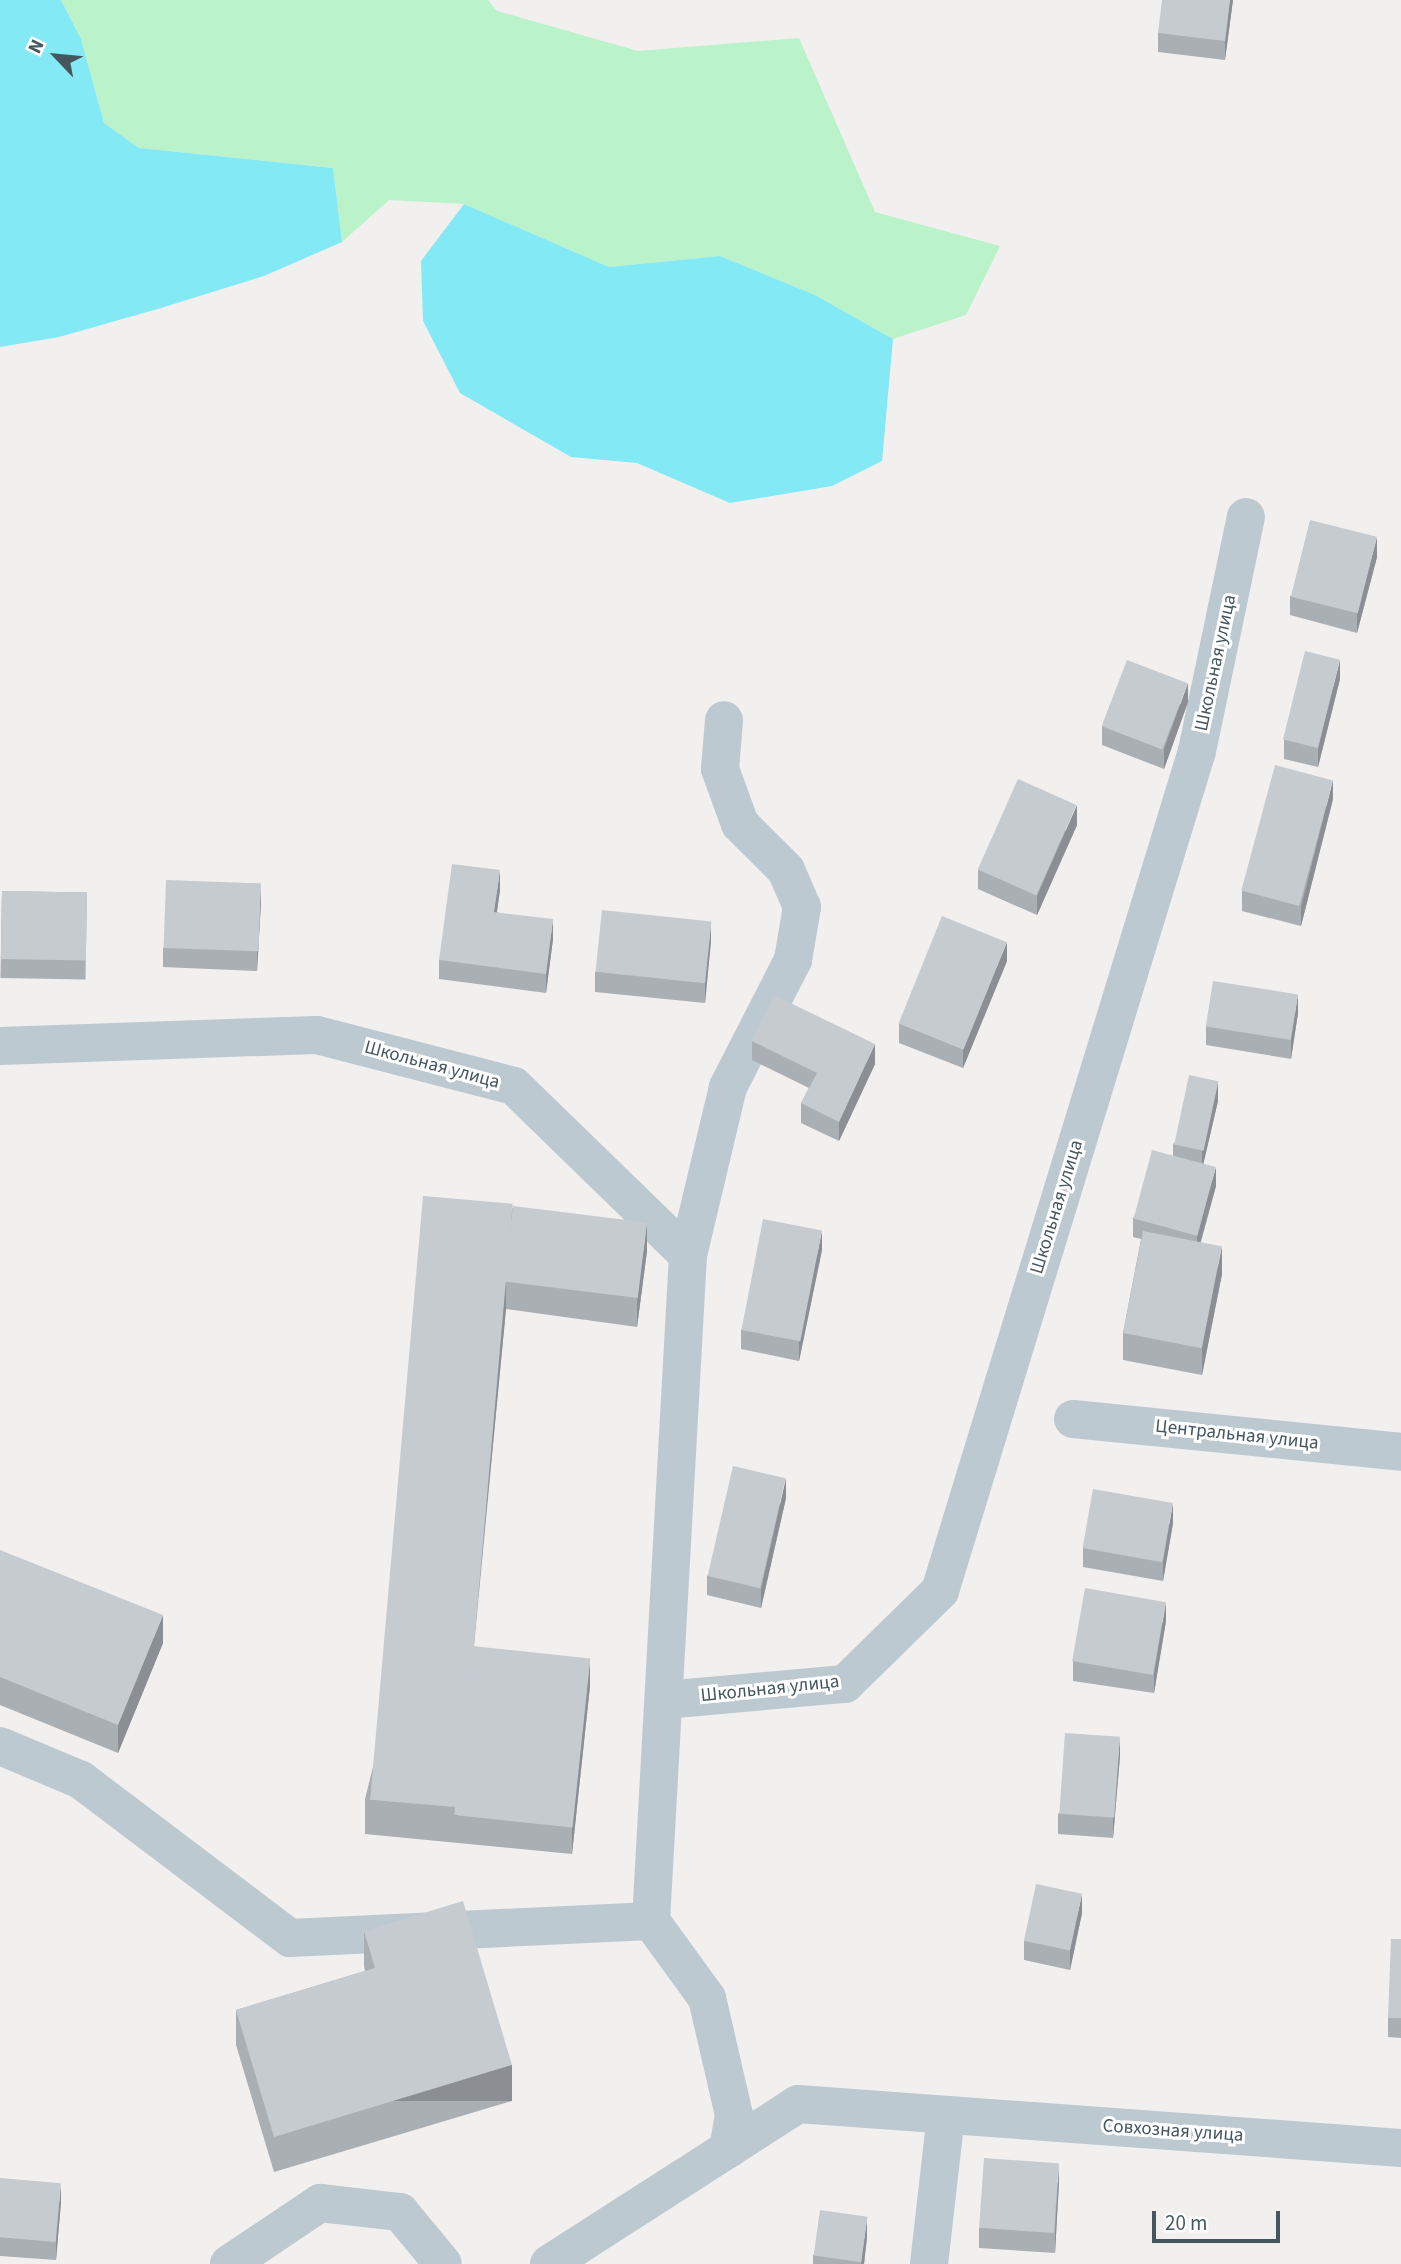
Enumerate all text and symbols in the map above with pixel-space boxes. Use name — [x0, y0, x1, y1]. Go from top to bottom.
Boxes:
north arrow — [21, 21, 91, 91]
text: N — [22, 35, 52, 58]
street label: Школьная улица — [1190, 593, 1242, 733]
street label: Школьная улица — [362, 1036, 502, 1094]
street label: Школьная улица — [1026, 1137, 1088, 1277]
street label: Центральная улица — [1154, 1415, 1320, 1455]
street label: Школьная улица — [700, 1670, 840, 1708]
street label: Совхозная улица — [1102, 2115, 1244, 2147]
scale bar — [1156, 2198, 1284, 2242]
text: 20 m — [1165, 2208, 1207, 2238]

